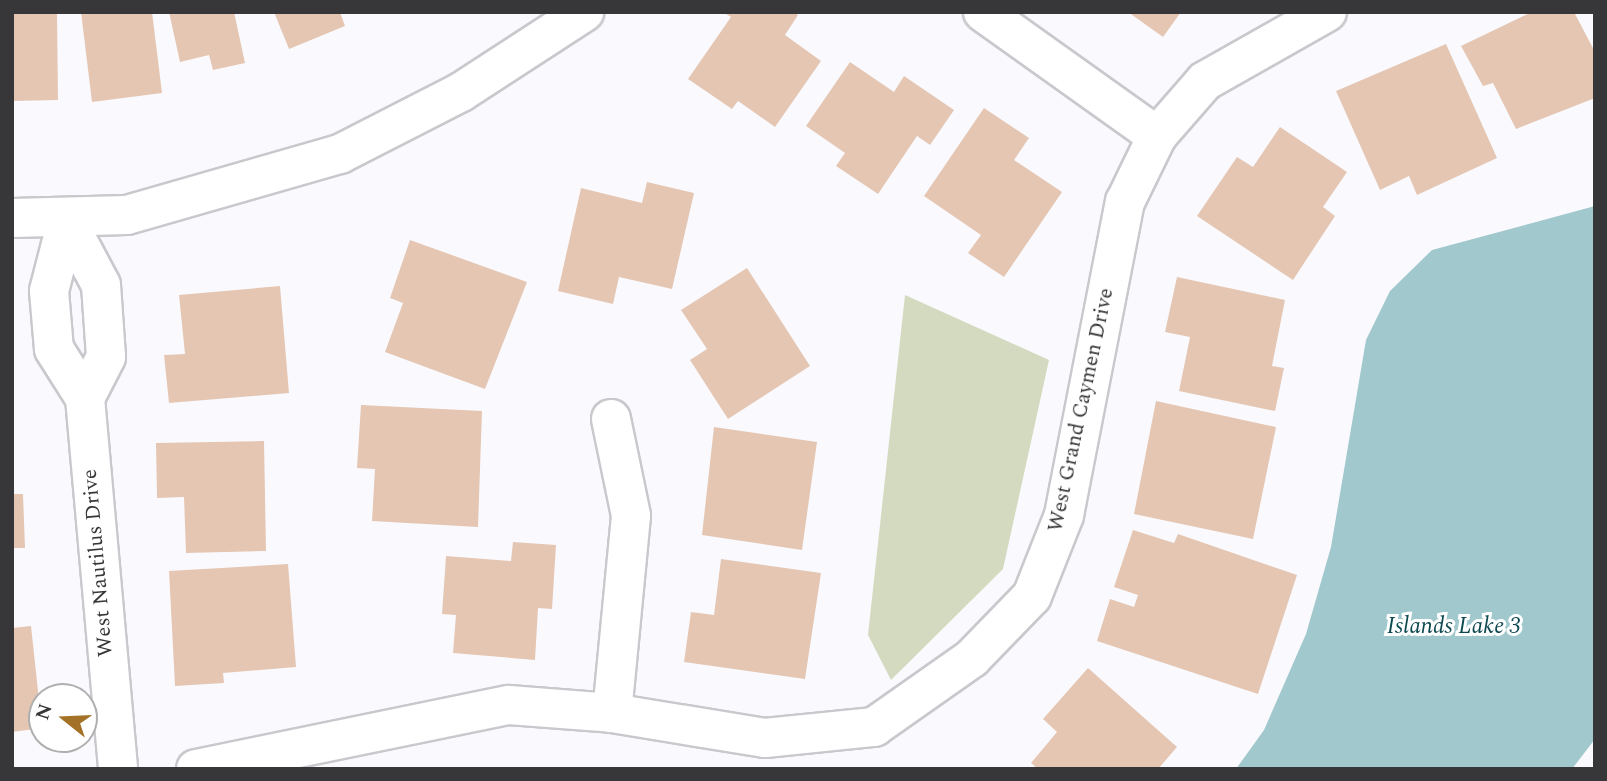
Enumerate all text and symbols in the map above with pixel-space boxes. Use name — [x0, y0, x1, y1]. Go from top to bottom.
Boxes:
street label: West Grand Caymen Drive — [1043, 286, 1119, 534]
street label: West Nautilus Drive — [77, 468, 119, 658]
water label: Islands Lake 3 — [1387, 613, 1521, 641]
north arrow — [28, 683, 98, 753]
text: N — [28, 700, 61, 724]

